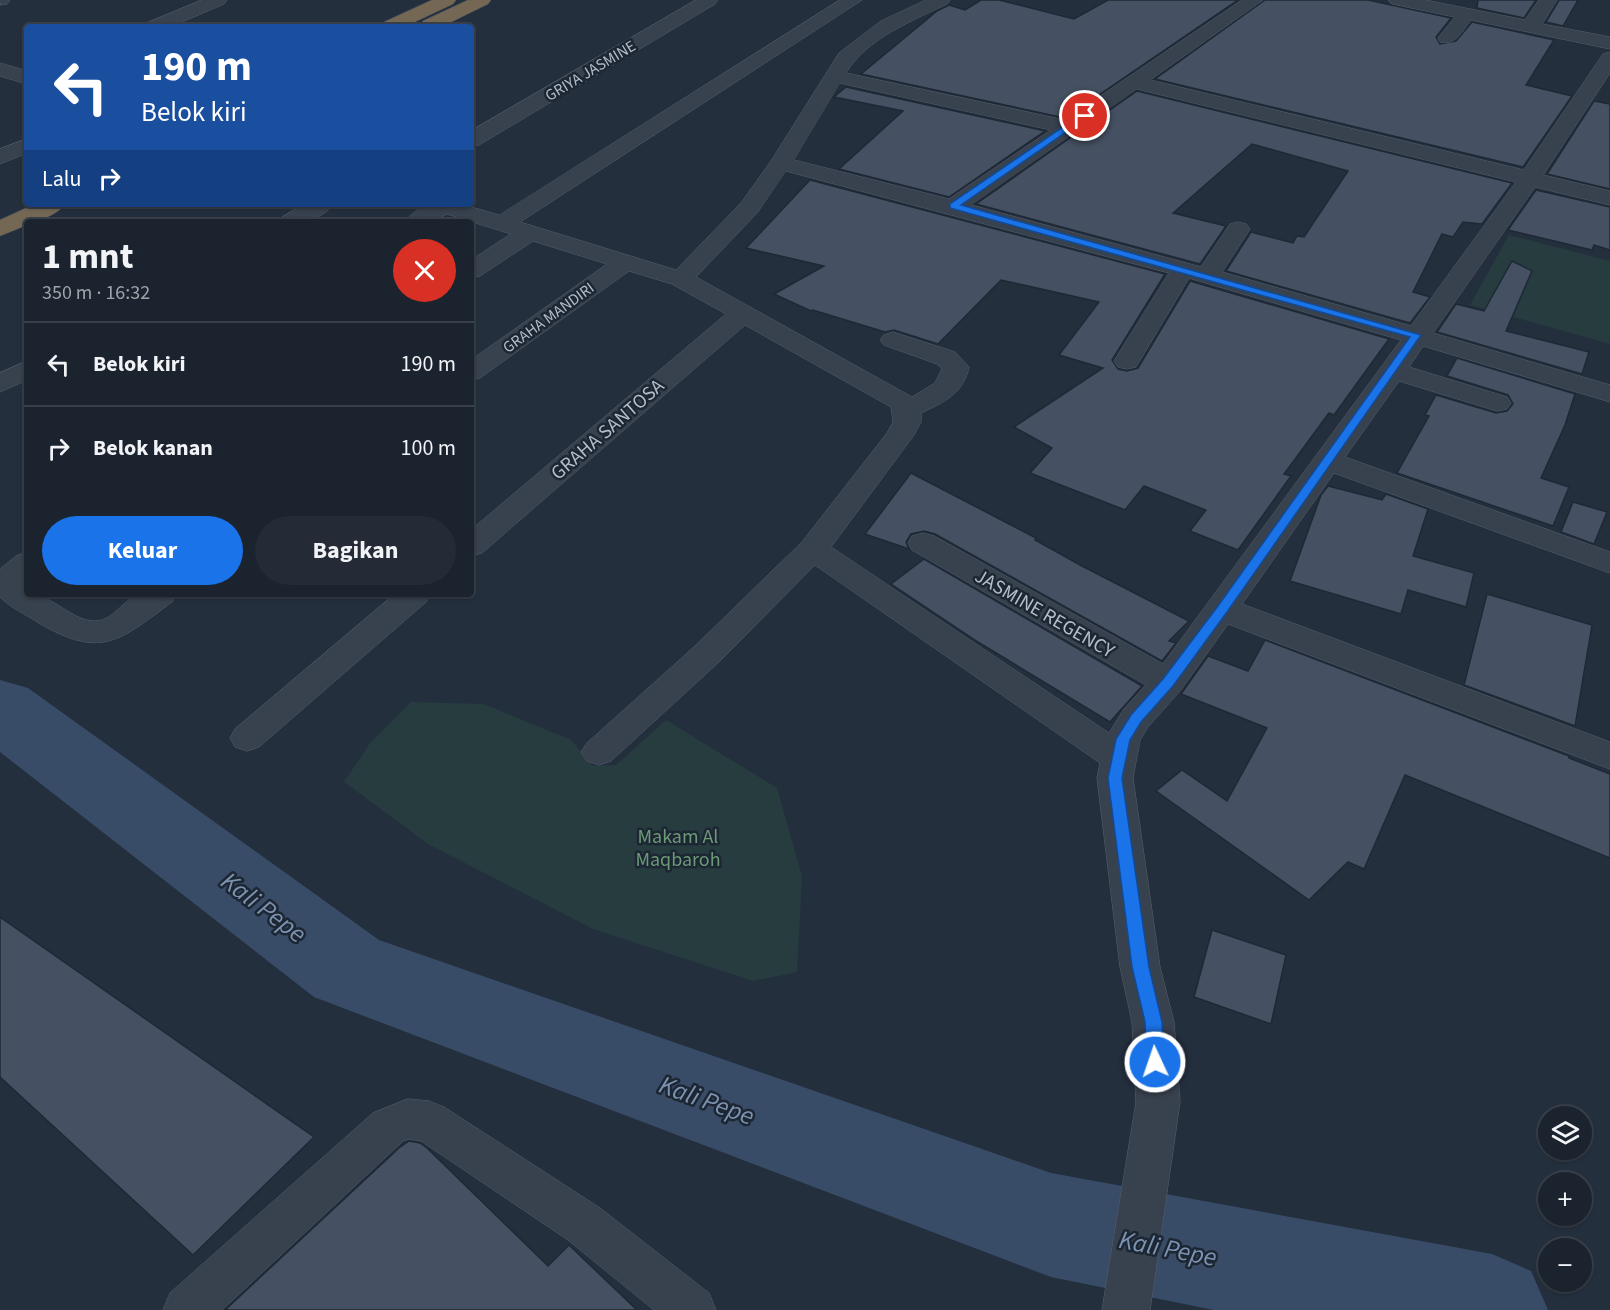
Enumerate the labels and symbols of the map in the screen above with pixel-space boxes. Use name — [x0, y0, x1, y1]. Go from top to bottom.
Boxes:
street label: GRIYA JASMINE — [541, 35, 640, 107]
pin — [1059, 90, 1110, 141]
street label: GRAHA MANDIRI — [498, 277, 599, 358]
street label: GRAHA SANTOSA — [545, 373, 671, 487]
street label: JASMINE REGENCY — [970, 563, 1120, 665]
park label: Makam Al Maqbaroh — [635, 823, 721, 874]
water label: Kali Pepe — [213, 863, 314, 952]
position arrow — [1123, 1030, 1187, 1094]
water label: Kali Pepe — [654, 1066, 760, 1135]
water label: Kali Pepe — [1116, 1221, 1220, 1276]

